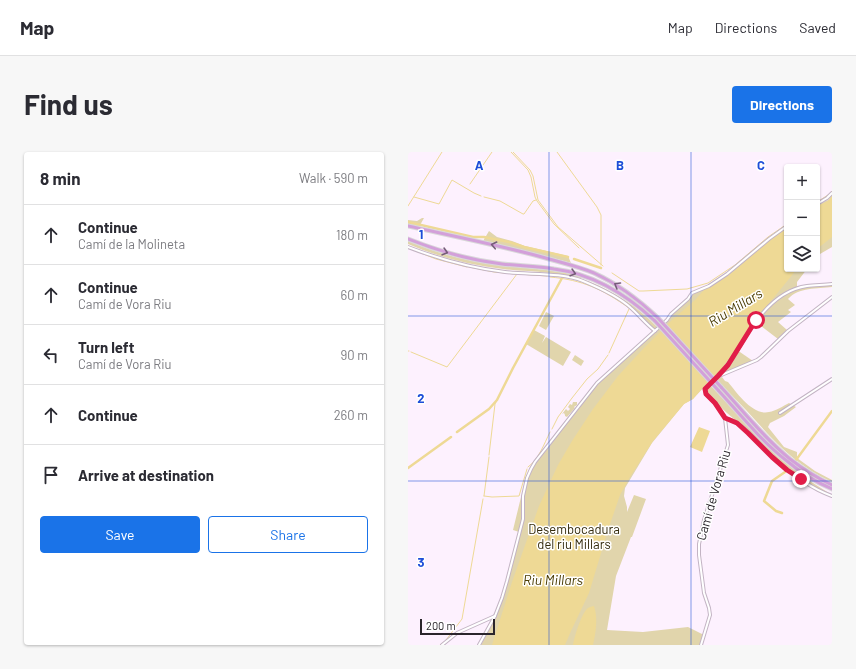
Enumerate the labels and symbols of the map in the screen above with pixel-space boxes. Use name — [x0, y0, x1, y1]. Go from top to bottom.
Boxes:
text: A — [475, 157, 484, 173]
text: B — [616, 157, 624, 173]
text: C — [757, 157, 765, 173]
text: 1 — [419, 226, 423, 242]
one-way arrow — [491, 242, 497, 250]
one-way arrow — [441, 247, 448, 256]
one-way arrow — [569, 268, 576, 277]
one-way arrow — [614, 283, 621, 290]
water label: Riu Millars — [705, 284, 766, 330]
route start — [747, 311, 765, 329]
text: 2 — [417, 390, 425, 406]
street label: Camí de Vora Riu — [692, 448, 734, 542]
route end — [792, 470, 810, 488]
park label: Desembocadura del riu Millars — [528, 521, 620, 552]
text: 3 — [417, 554, 425, 570]
water label: Riu Millars — [523, 571, 583, 588]
scale bar — [420, 617, 495, 636]

